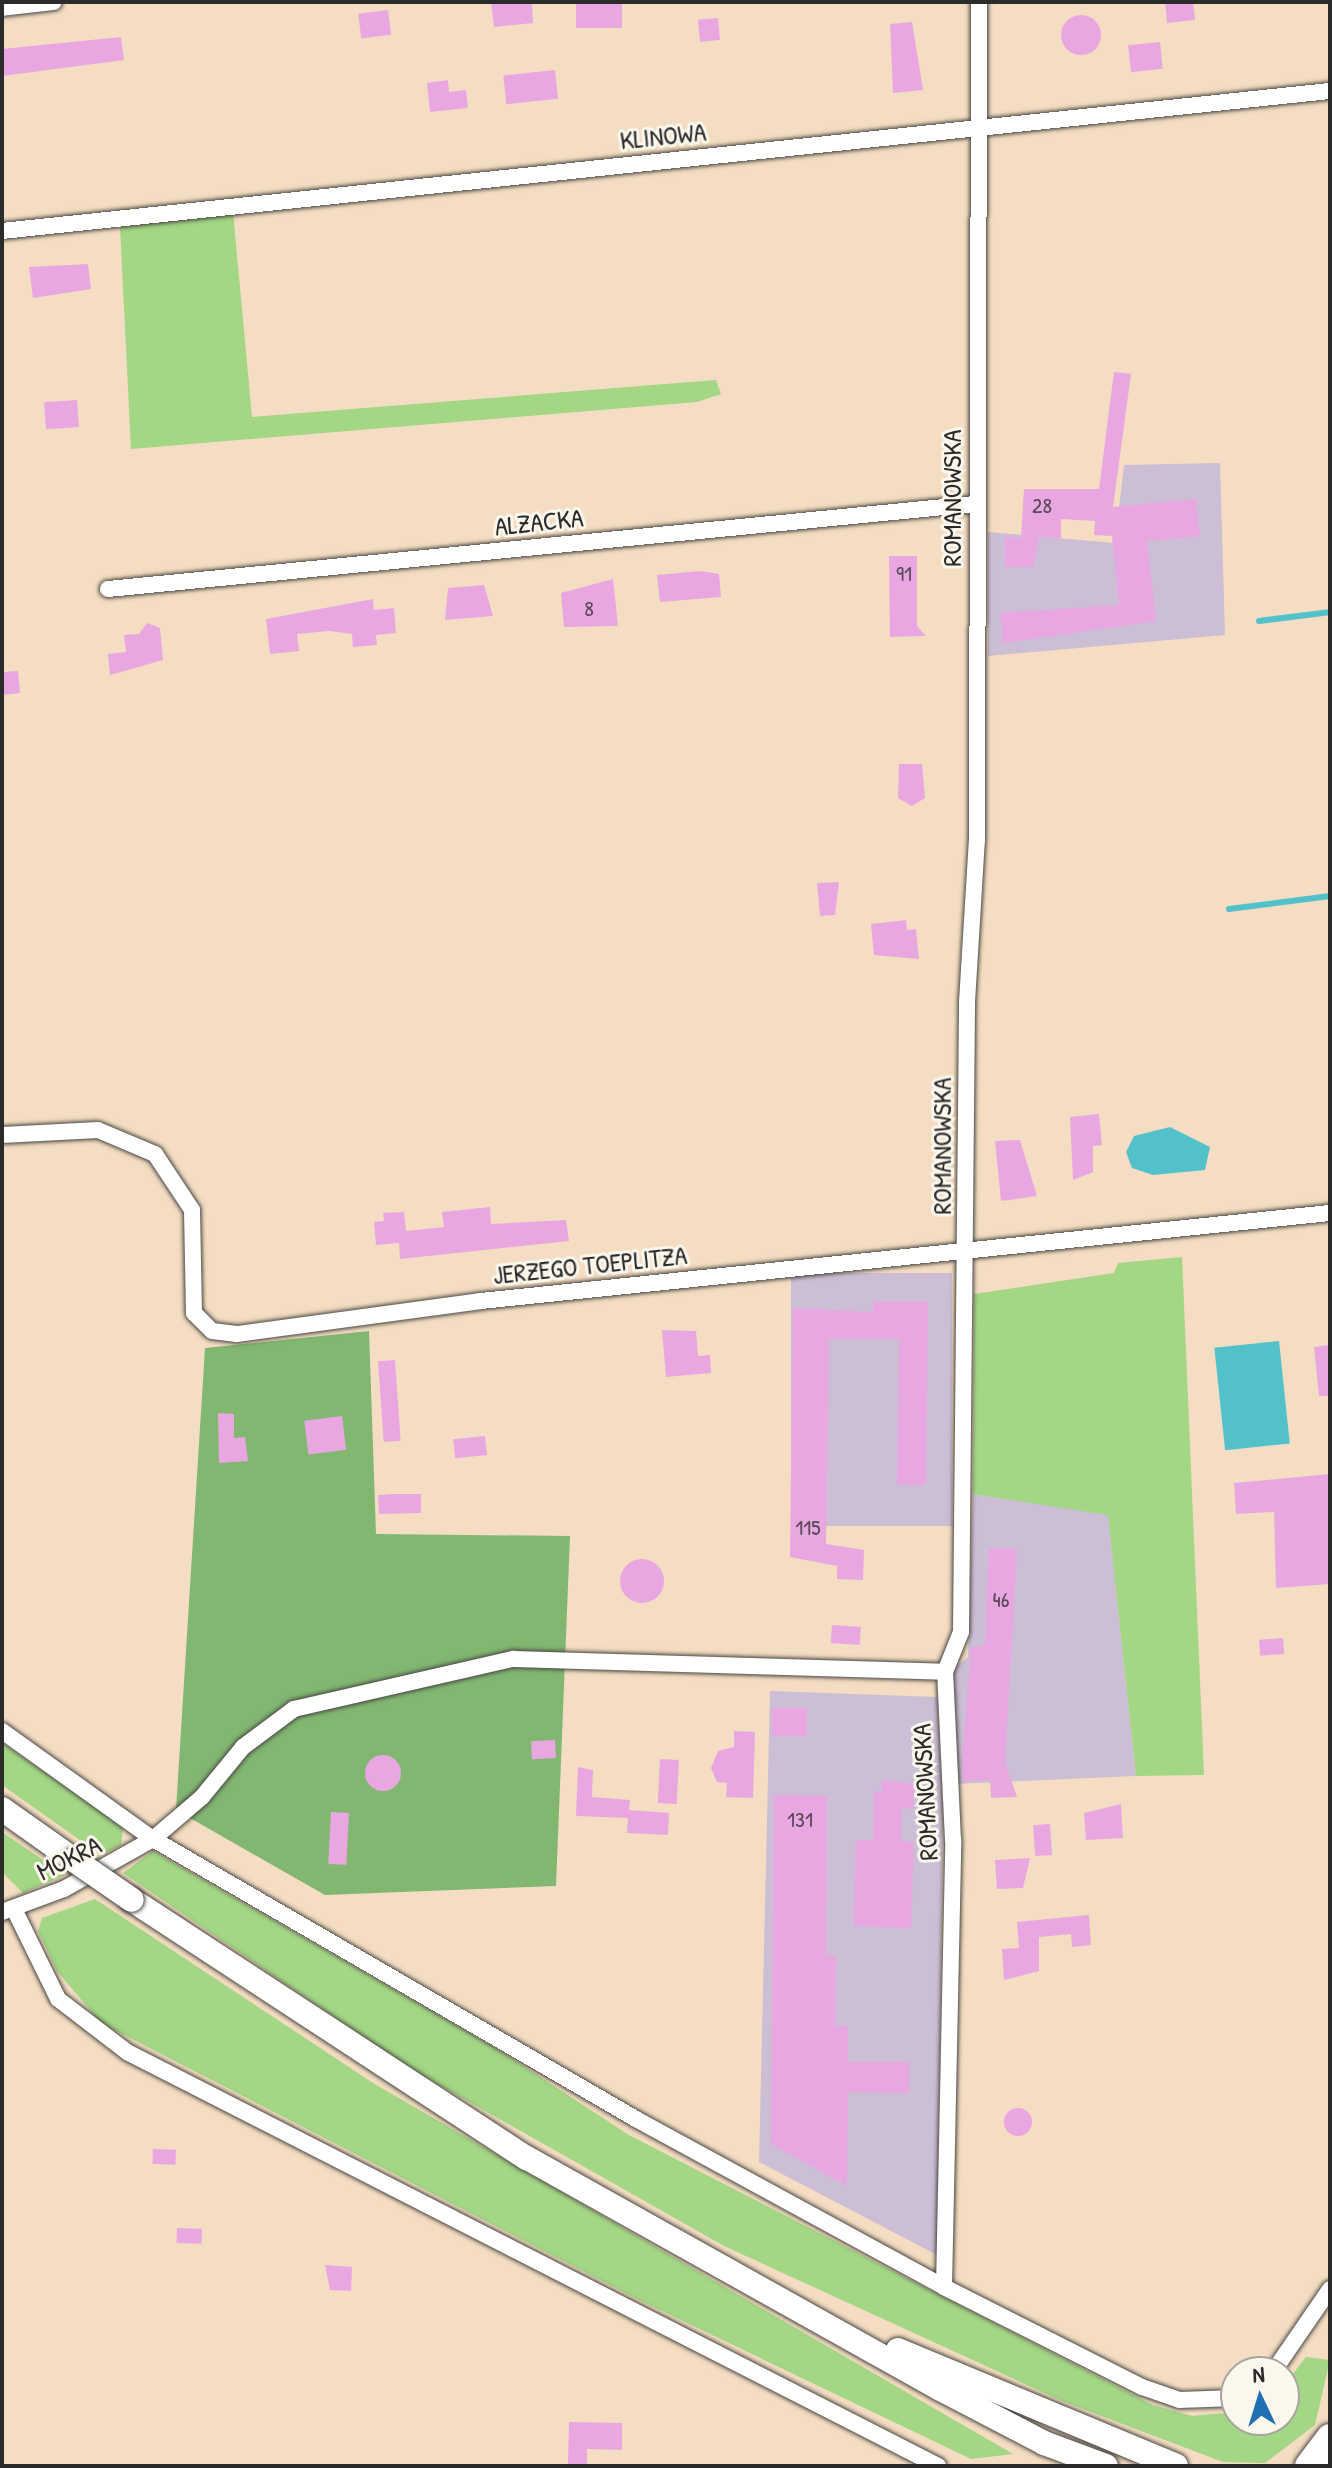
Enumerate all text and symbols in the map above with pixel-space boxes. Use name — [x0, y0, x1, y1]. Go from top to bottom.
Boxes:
street label: KLINOWA — [618, 116, 708, 156]
street label: ROMANOWSKA — [936, 430, 968, 566]
house number: 28 — [1032, 493, 1052, 519]
street label: ALZACKA — [493, 502, 585, 542]
house number: 91 — [896, 561, 912, 587]
house number: 8 — [584, 596, 594, 622]
street label: ROMANOWSKA — [926, 1078, 958, 1214]
street label: JERZEGO TOEPLITZA — [491, 1239, 689, 1291]
house number: 115 — [795, 1515, 821, 1541]
house number: 46 — [992, 1587, 1010, 1613]
street label: ROMANOWSKA — [906, 1723, 944, 1861]
house number: 131 — [787, 1807, 813, 1833]
street label: MOKRA — [32, 1829, 106, 1887]
north arrow — [1220, 2356, 1300, 2436]
text: N — [1252, 2359, 1265, 2389]

